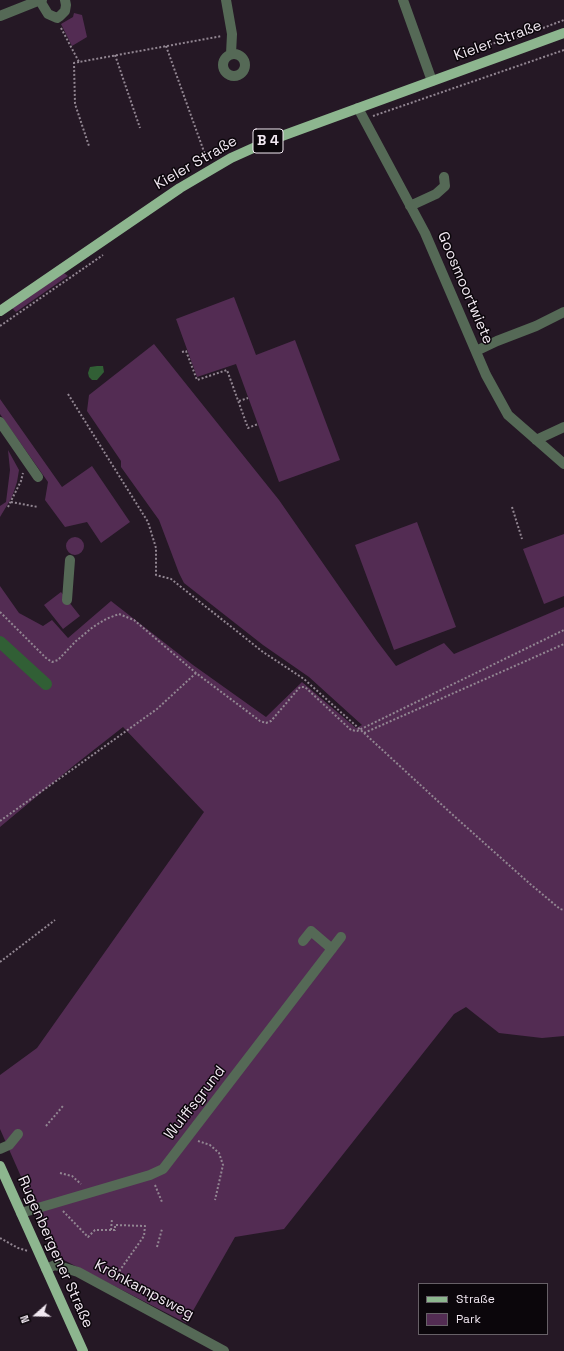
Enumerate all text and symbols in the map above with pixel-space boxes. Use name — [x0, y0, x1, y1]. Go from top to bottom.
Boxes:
street label: Kieler Straße — [452, 17, 544, 65]
road number: B 4 — [253, 129, 283, 153]
street label: Kieler Straße — [152, 132, 240, 194]
street label: Goosmoortwiete — [433, 229, 497, 347]
street label: Wulffsgrund — [161, 1063, 229, 1143]
street label: Rugenbergener Straße — [13, 1173, 97, 1331]
street label: Krönkampsweg — [91, 1256, 197, 1324]
legend — [418, 1283, 548, 1335]
text: Straße — [456, 1291, 495, 1307]
north arrow — [16, 1295, 56, 1335]
text: Park — [456, 1311, 481, 1327]
text: N — [17, 1313, 33, 1325]

